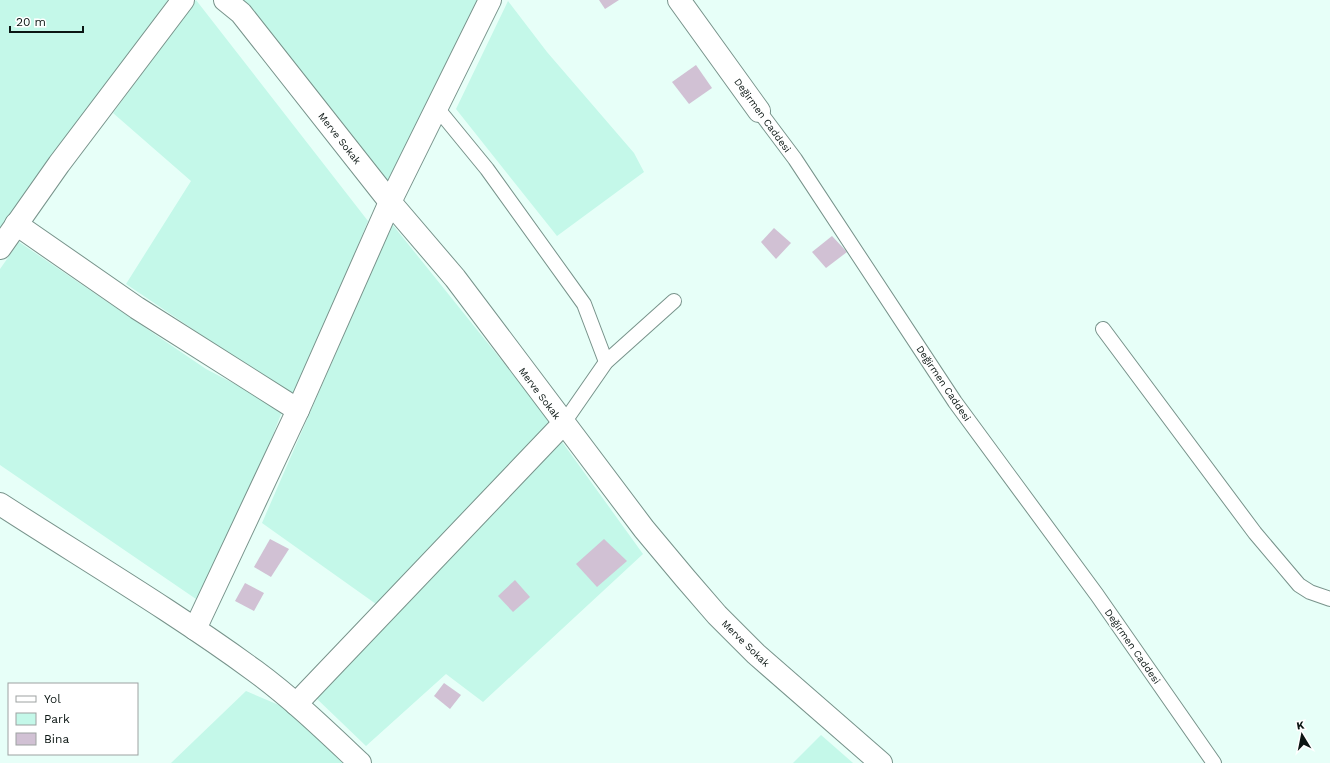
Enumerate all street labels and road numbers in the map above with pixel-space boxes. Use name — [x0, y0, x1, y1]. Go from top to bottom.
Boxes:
street label: Değirmen Caddesi — [732, 76, 793, 154]
street label: Merve Sokak — [316, 110, 363, 166]
street label: Değirmen Caddesi — [914, 343, 973, 423]
street label: Merve Sokak — [517, 365, 563, 422]
street label: Değirmen Caddesi — [1103, 607, 1163, 686]
street label: Merve Sokak — [720, 618, 772, 669]

